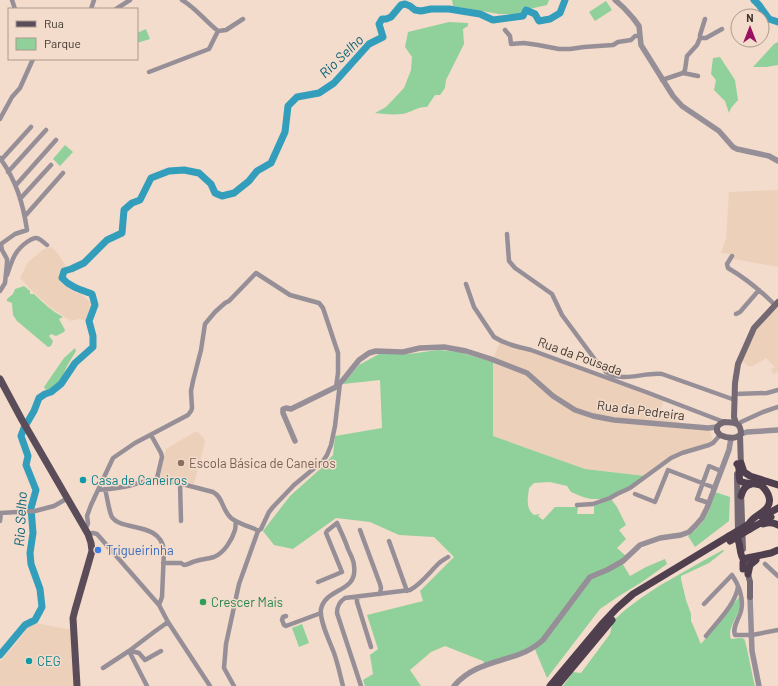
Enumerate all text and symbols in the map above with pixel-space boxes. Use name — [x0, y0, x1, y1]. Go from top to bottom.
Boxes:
legend — [8, 8, 138, 60]
north arrow — [730, 8, 770, 48]
text: N — [746, 11, 754, 24]
text: Rua — [44, 16, 64, 30]
water label: Rio Selho — [315, 31, 367, 81]
text: Parque — [44, 36, 81, 50]
street label: Rua da Pousada — [536, 333, 624, 379]
street label: Rua da Pedreira — [596, 397, 686, 423]
place label: Escola Básica de Caneiros — [189, 455, 336, 471]
marker: Escola Básica de Caneiros — [176, 458, 186, 468]
place label: Casa de Caneiros — [91, 472, 187, 488]
marker: Casa de Caneiros — [78, 475, 88, 485]
water label: Rio Selho — [10, 491, 30, 547]
place label: Trigueirinha — [106, 542, 174, 558]
marker: Trigueirinha — [93, 545, 103, 555]
place label: Crescer Mais — [211, 594, 283, 610]
marker: Crescer Mais — [198, 597, 208, 607]
place label: CEG — [37, 653, 61, 669]
marker: CEG — [24, 656, 34, 666]

